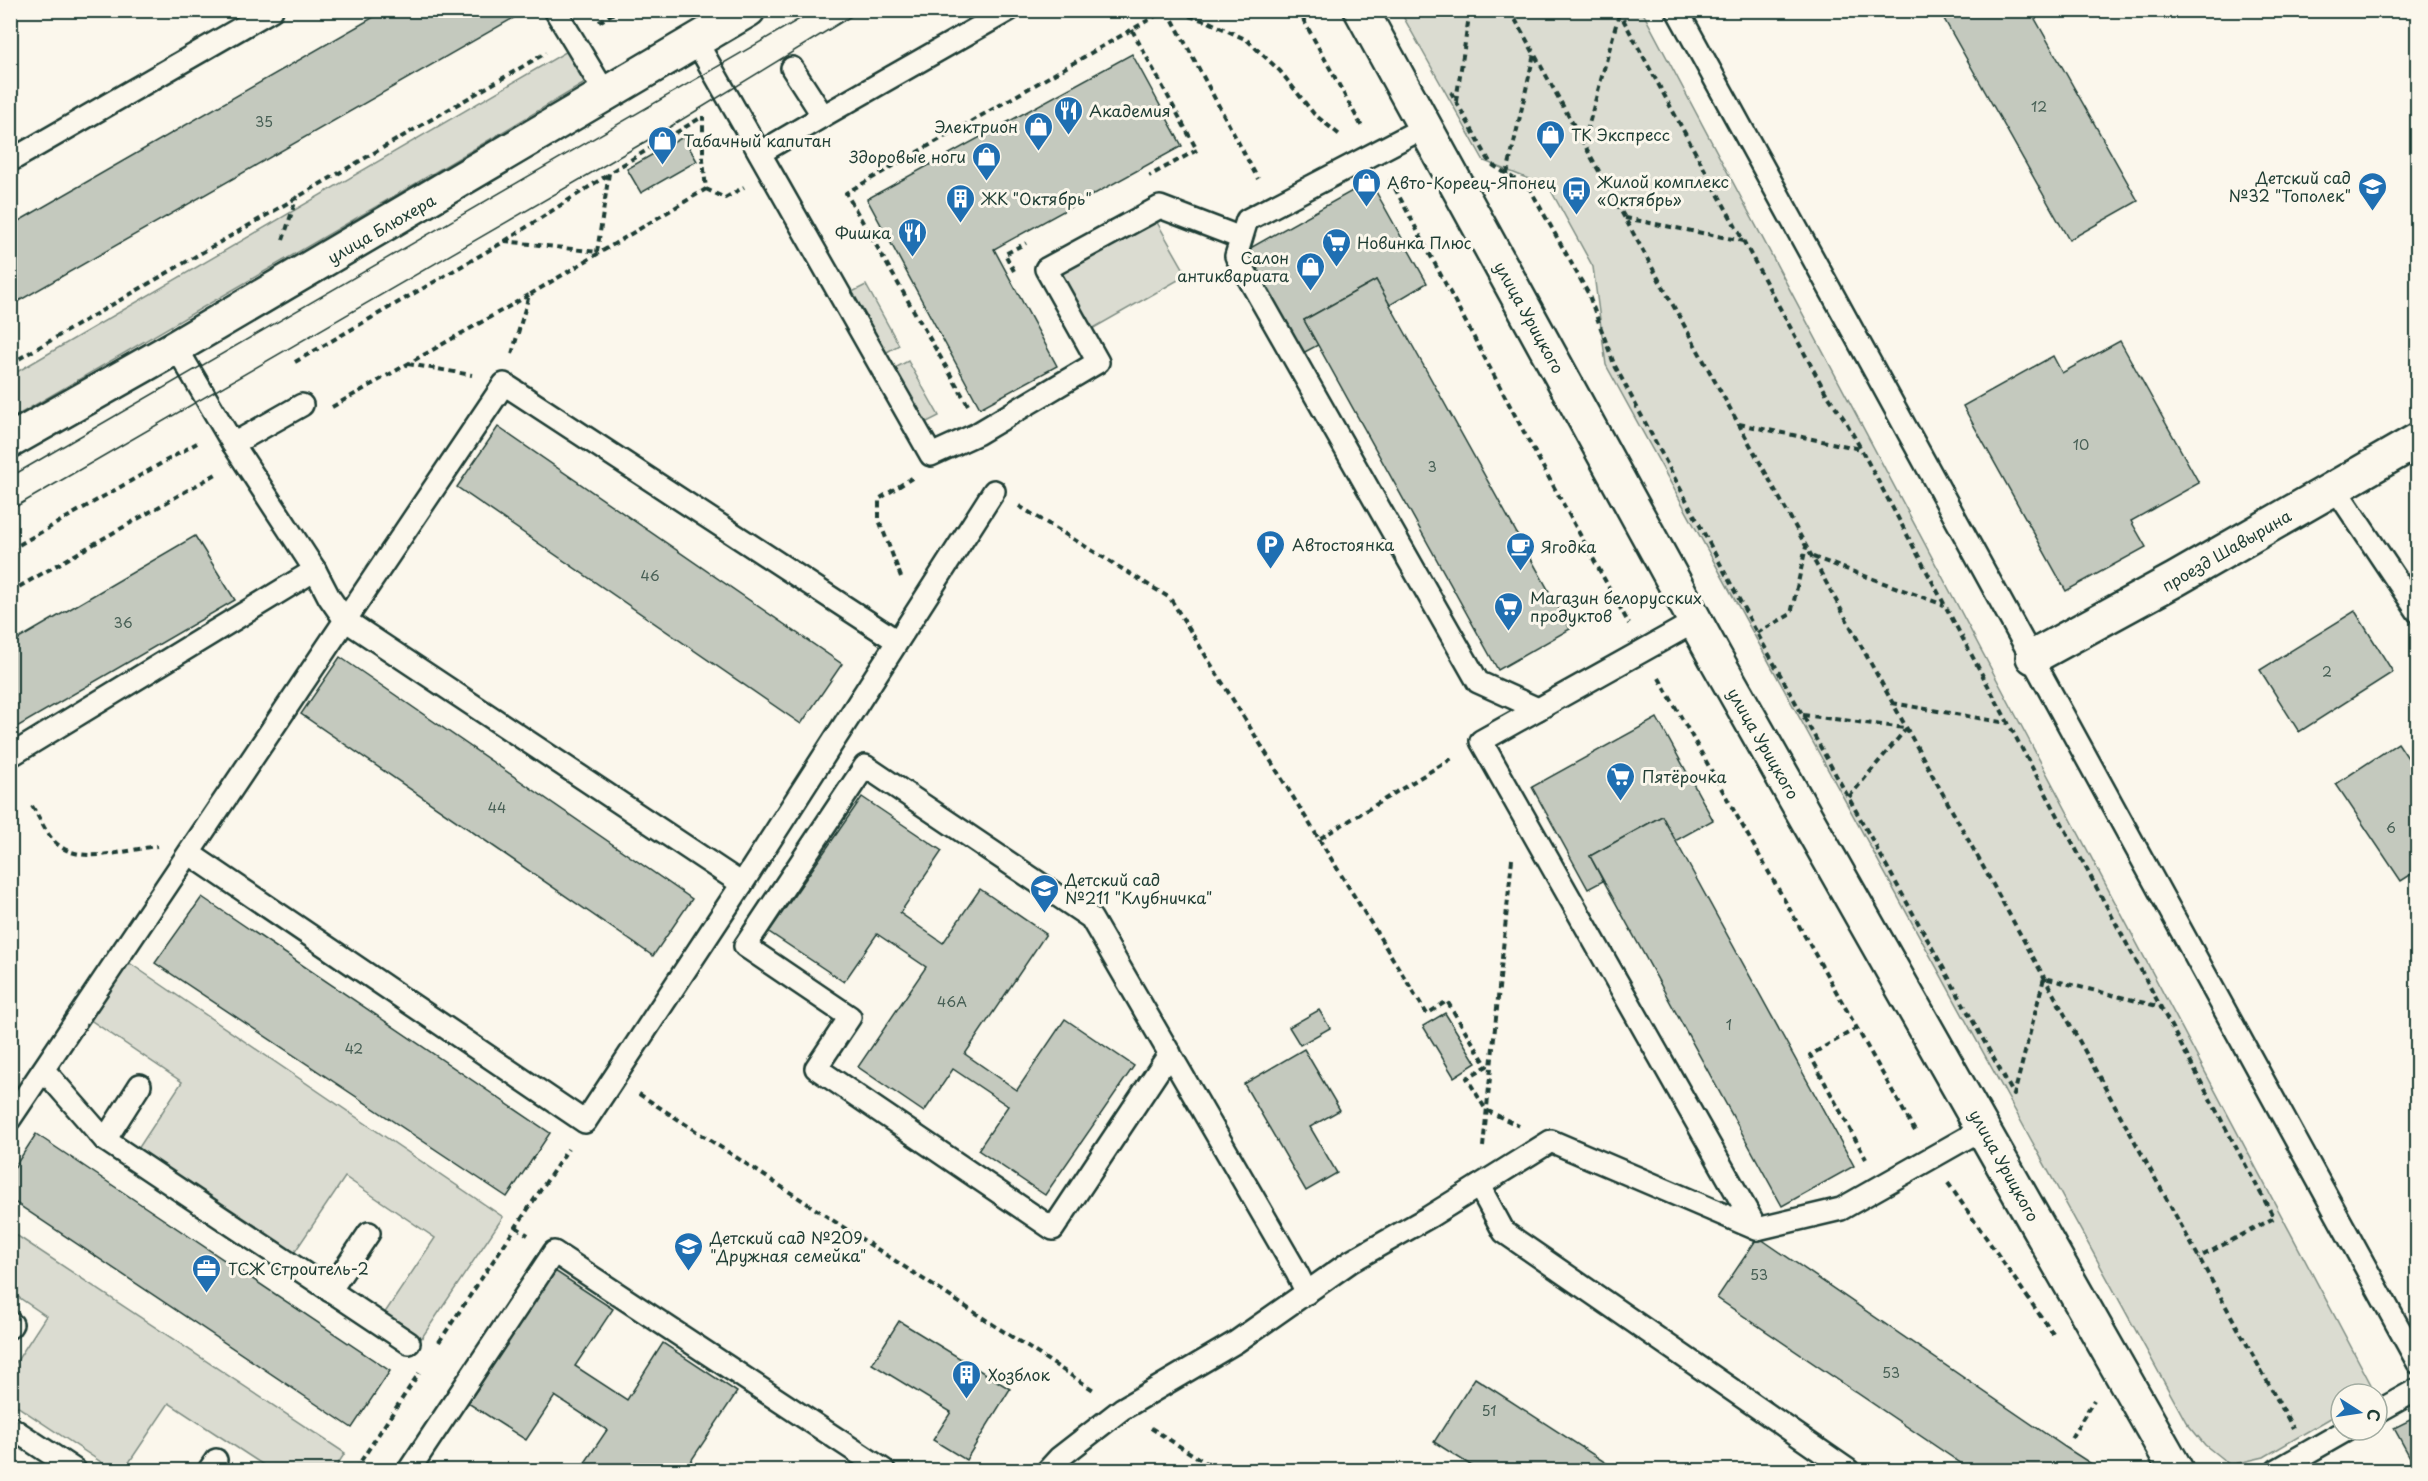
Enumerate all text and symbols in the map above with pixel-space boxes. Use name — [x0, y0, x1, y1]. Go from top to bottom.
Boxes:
restaurant icon: Академия — [1052, 94, 1084, 136]
house number: 12 — [2031, 96, 2047, 117]
place label: Академия — [1089, 98, 1171, 122]
shop icon: Электрион — [1023, 110, 1055, 152]
house number: 35 — [255, 111, 273, 132]
place label: Электрион — [934, 114, 1018, 138]
shop icon: ТК Экспресс — [1534, 118, 1566, 160]
place label: ТК Экспресс — [1571, 122, 1670, 146]
shop icon: Табачный капитан — [646, 124, 678, 166]
place label: Табачный капитан — [683, 128, 831, 152]
shop icon: Здоровые ноги — [971, 140, 1003, 182]
place label: Здоровые ноги — [848, 144, 966, 168]
place label: Детский сад №32 "Тополек" — [2229, 165, 2351, 207]
shop icon: Авто-Кореец-Японец — [1350, 166, 1382, 208]
place label: Жилой комплекс «Октябрь» — [1597, 169, 1729, 211]
place label: Авто-Кореец-Японец — [1387, 170, 1556, 194]
school or university icon: Детский сад №32 "Тополек" — [2356, 170, 2388, 212]
bus stop icon: Жилой комплекс «Октябрь» — [1560, 174, 1592, 216]
building icon: ЖК "Октябрь" — [944, 182, 976, 224]
place label: ЖК "Октябрь" — [980, 186, 1092, 210]
street label: улица Блюхера — [322, 187, 440, 269]
restaurant icon: Фишка — [896, 216, 928, 258]
place label: Фишка — [835, 220, 891, 244]
supermarket icon: Новинка Плюс — [1320, 226, 1352, 268]
place label: Новинка Плюс — [1357, 230, 1471, 254]
place label: Салон антиквариата — [1177, 245, 1289, 287]
shop icon: Салон антиквариата — [1294, 250, 1326, 292]
street label: улица Урицкого — [1489, 256, 1571, 378]
house number: 10 — [2073, 434, 2089, 455]
house number: 3 — [1427, 456, 1437, 477]
street label: проезд Шавырина — [2157, 503, 2295, 597]
parking icon: Автостоянка — [1255, 528, 1287, 570]
cafe icon: Ягодка — [1504, 530, 1536, 572]
place label: Автостоянка — [1292, 532, 1394, 556]
place label: Ягодка — [1541, 534, 1596, 558]
house number: 46 — [640, 565, 660, 586]
place label: Магазин белорусских продуктов — [1530, 585, 1702, 627]
supermarket icon: Магазин белорусских продуктов — [1493, 590, 1525, 632]
house number: 36 — [113, 612, 133, 633]
house number: 2 — [2322, 661, 2332, 682]
street label: улица Урицкого — [1722, 683, 1806, 803]
supermarket icon: Пятёрочка — [1605, 760, 1637, 802]
place label: Пятёрочка — [1642, 764, 1727, 788]
house number: 44 — [488, 797, 506, 818]
house number: 6 — [2386, 817, 2396, 838]
place label: Детский сад №211 "Клубничка" — [1064, 867, 1212, 909]
school or university icon: Детский сад №211 "Клубничка" — [1028, 872, 1060, 914]
house number: 46А — [937, 991, 967, 1012]
house number: 1 — [1726, 1014, 1732, 1035]
house number: 42 — [345, 1038, 363, 1059]
street label: улица Урицкого — [1964, 1104, 2046, 1226]
place label: Детский сад №209 "Дружная семейка" — [709, 1225, 866, 1267]
school or university icon: Детский сад №209 "Дружная семейка" — [673, 1230, 705, 1272]
office icon: ТСЖ Строитель-2 — [191, 1252, 223, 1294]
place label: ТСЖ Строитель-2 — [228, 1256, 369, 1280]
house number: 53 — [1750, 1264, 1768, 1285]
building icon: Хозблок — [951, 1358, 983, 1400]
place label: Хозблок — [988, 1362, 1050, 1386]
house number: 53 — [1882, 1362, 1900, 1383]
north arrow — [2329, 1382, 2389, 1442]
house number: 51 — [1482, 1400, 1496, 1421]
text: С — [2362, 1407, 2388, 1424]

